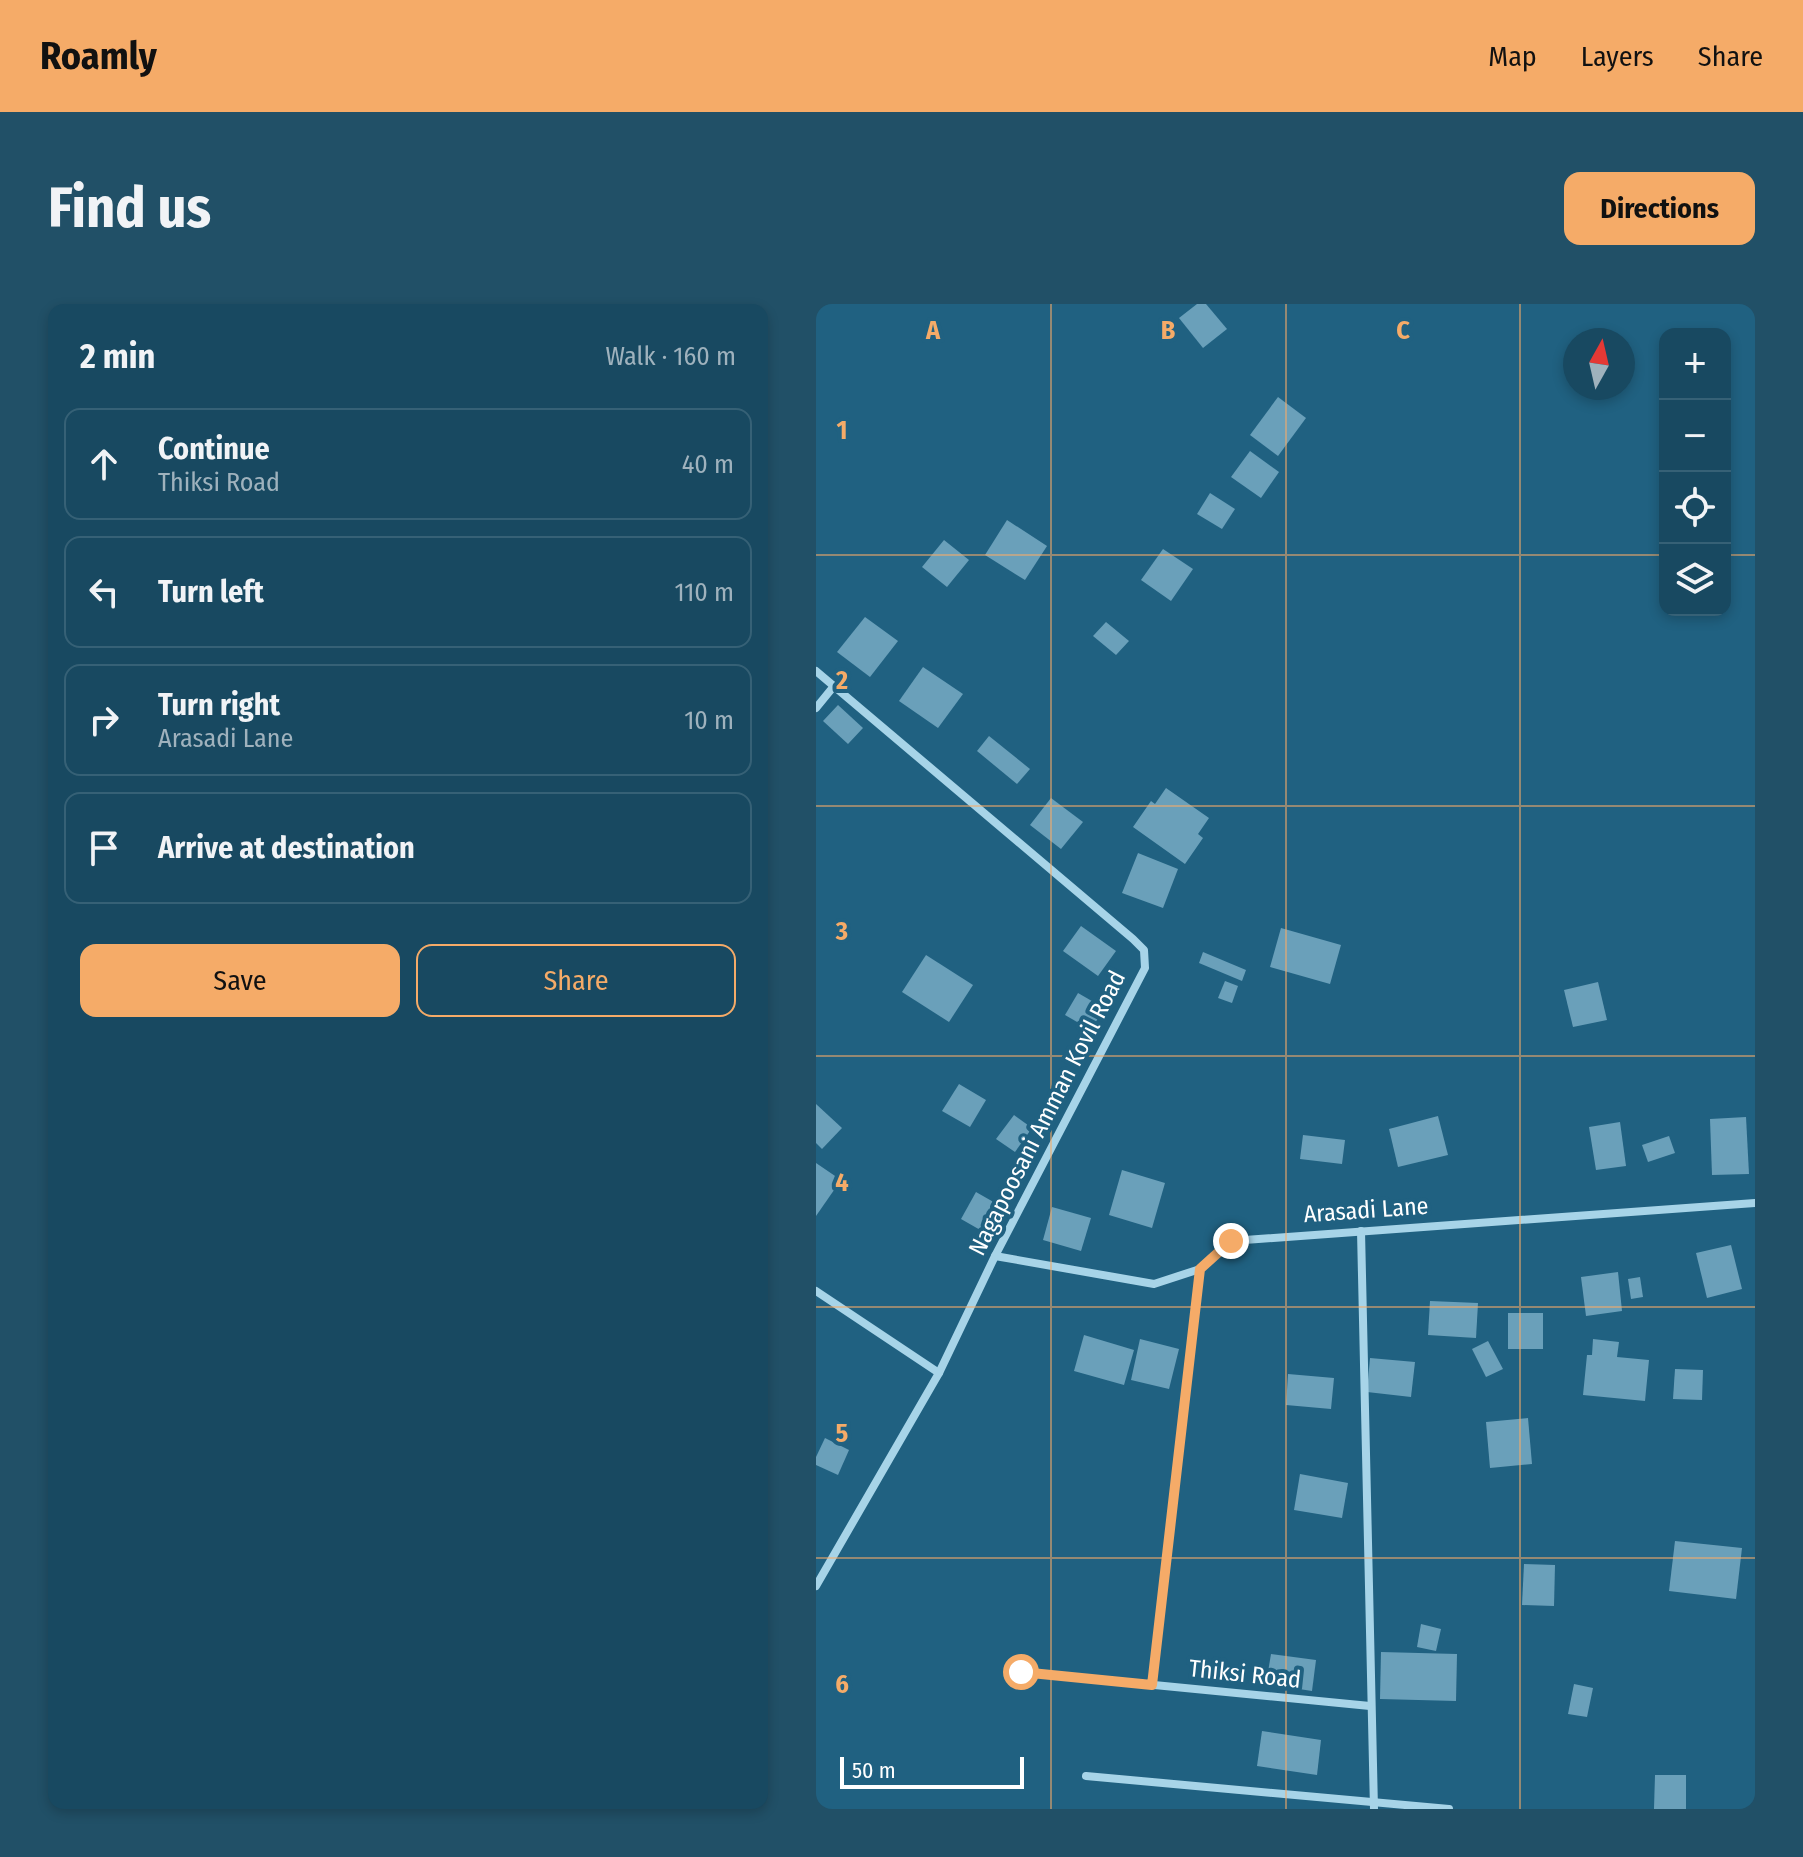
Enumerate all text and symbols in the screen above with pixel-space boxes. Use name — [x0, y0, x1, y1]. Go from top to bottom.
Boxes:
text: Roamly — [40, 33, 157, 79]
text: Map — [1488, 40, 1537, 73]
text: Layers — [1581, 40, 1654, 73]
text: Share — [1698, 40, 1763, 73]
button: Directions — [1564, 172, 1755, 245]
text: Find us — [48, 175, 211, 242]
text: A — [925, 315, 941, 346]
text: B — [1161, 315, 1176, 346]
text: C — [1396, 315, 1410, 346]
north arrow — [1563, 328, 1635, 400]
map controls — [1659, 328, 1731, 616]
button: + — [1659, 328, 1731, 400]
text: 2 min — [80, 336, 155, 377]
text: Walk · 160 m — [605, 341, 736, 372]
button: − — [1659, 400, 1731, 472]
text: 1 — [837, 415, 848, 446]
text: Continue — [158, 431, 270, 467]
icon: ahead — [82, 442, 126, 486]
text: 40 m — [682, 449, 734, 480]
text: Thiksi Road — [158, 467, 280, 498]
button: locate — [1659, 472, 1731, 544]
button: layers — [1659, 544, 1731, 616]
icon: left — [82, 570, 126, 614]
text: Turn left — [158, 574, 264, 610]
text: 110 m — [674, 577, 734, 608]
text: 2 — [835, 665, 848, 696]
text: Turn right — [158, 687, 280, 723]
icon: right — [82, 698, 126, 742]
text: 10 m — [684, 705, 734, 736]
text: Arasadi Lane — [158, 723, 293, 754]
icon: arrive — [82, 826, 126, 870]
text: Arrive at destination — [158, 830, 415, 866]
text: 3 — [835, 916, 848, 947]
button: Save — [80, 944, 400, 1017]
button: Share — [416, 944, 736, 1017]
street label: Nagapoosani Amman Kovil Road — [963, 966, 1131, 1260]
text: 4 — [835, 1167, 849, 1198]
street label: Arasadi Lane — [1303, 1192, 1429, 1228]
route end — [1213, 1223, 1249, 1259]
text: 5 — [836, 1418, 849, 1449]
route start — [1003, 1654, 1039, 1690]
street label: Thiksi Road — [1188, 1654, 1302, 1694]
text: 6 — [835, 1669, 849, 1700]
scale bar — [840, 1753, 1024, 1789]
text: 50 m — [852, 1757, 896, 1784]

